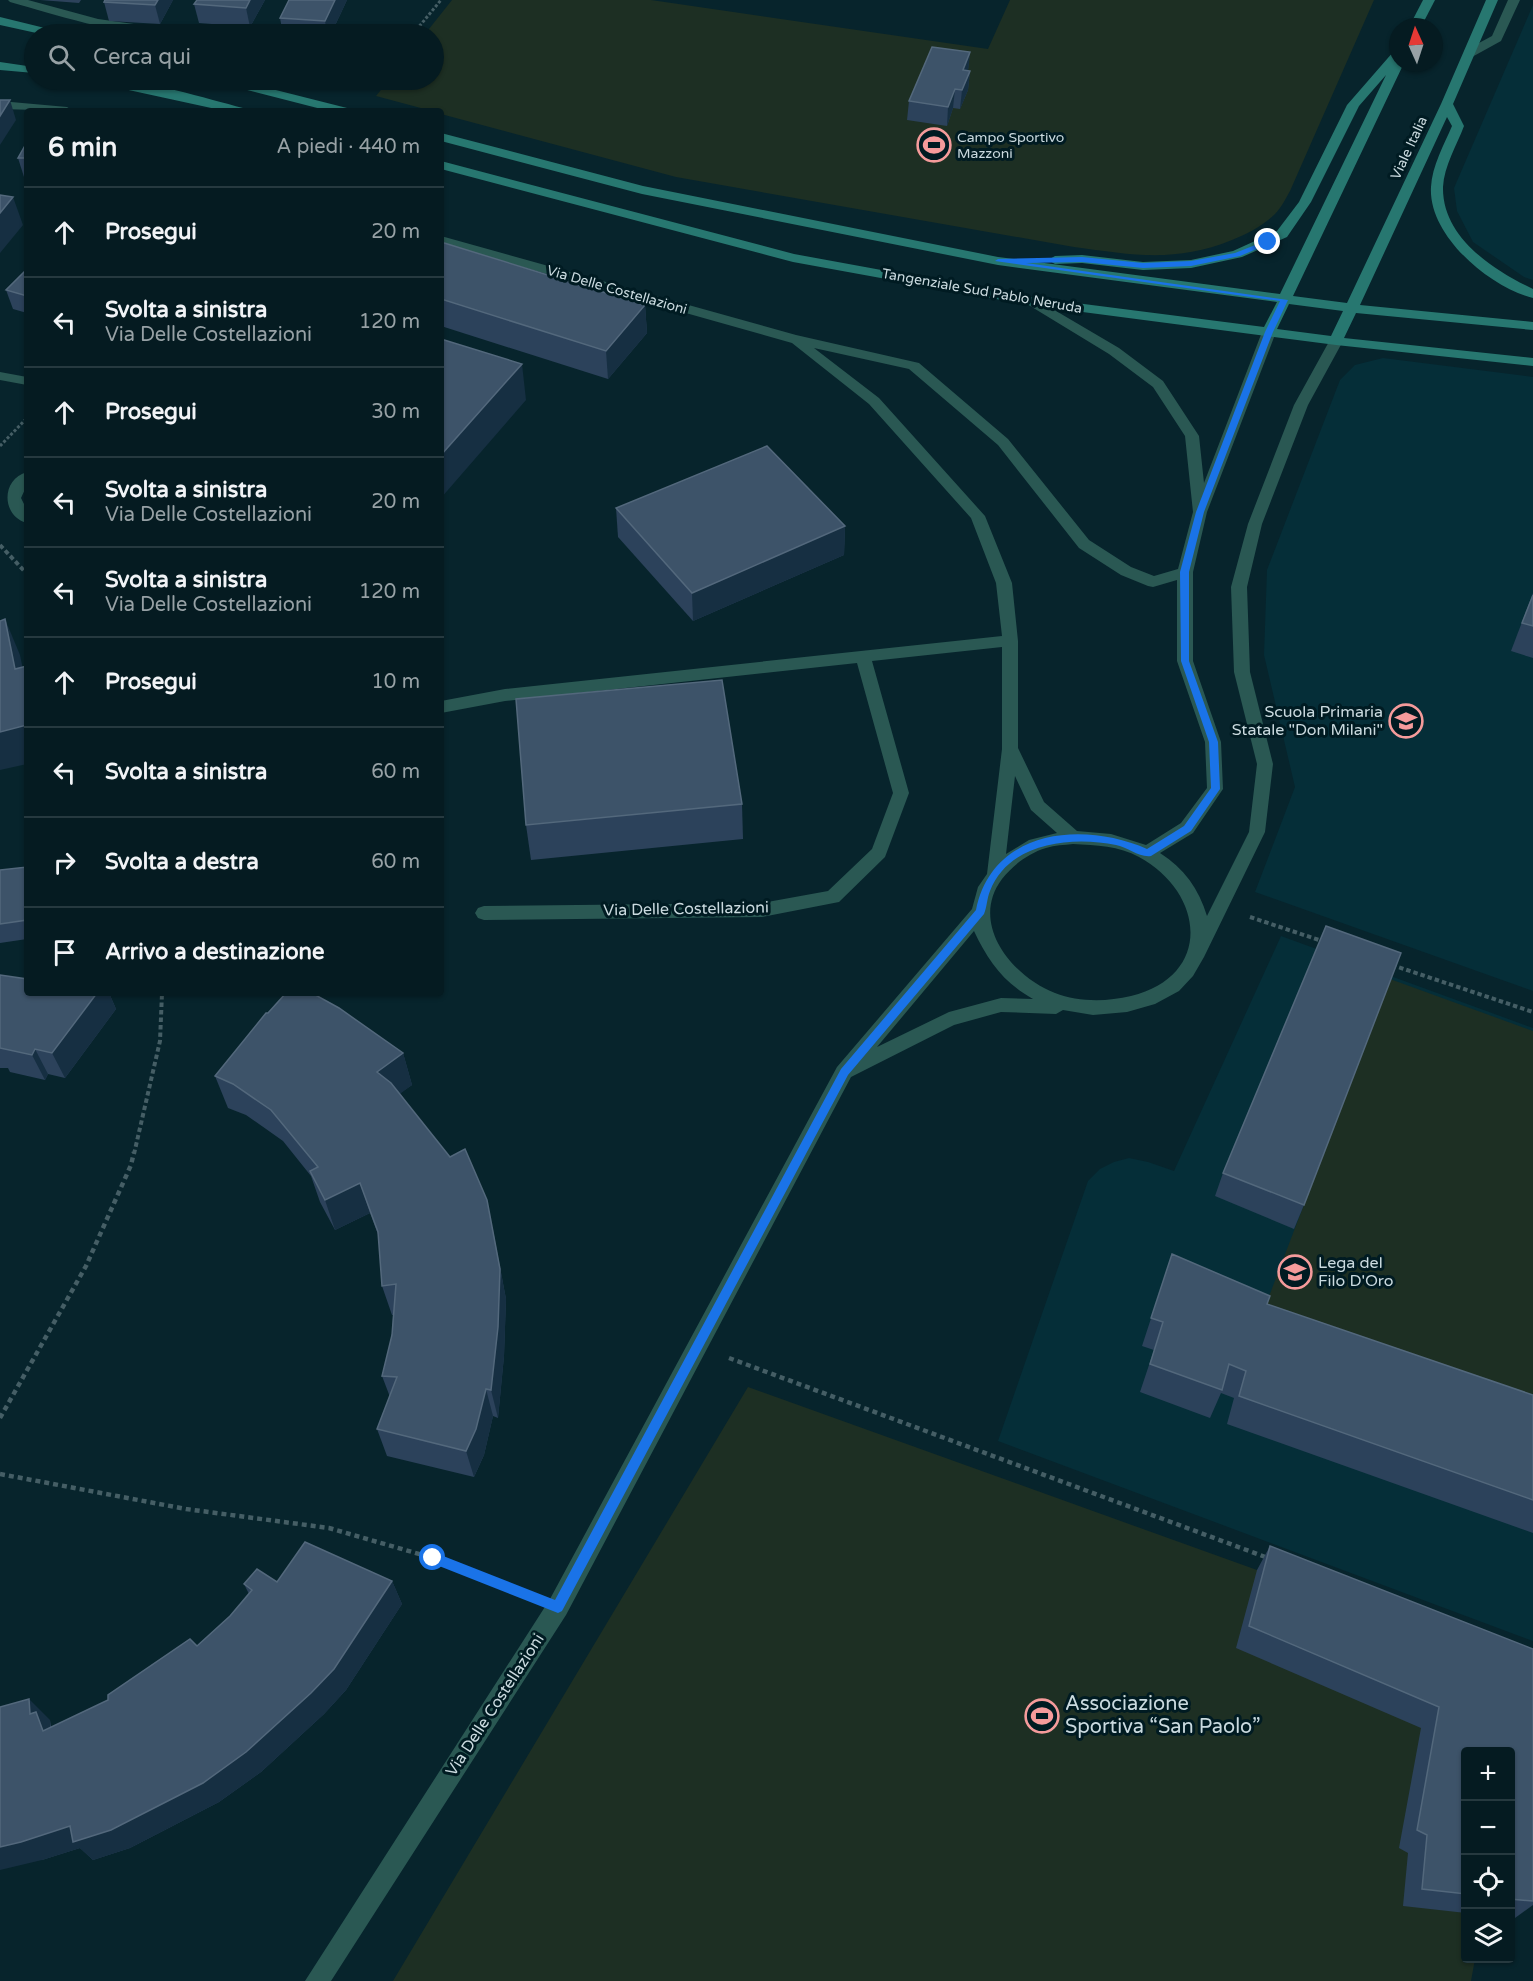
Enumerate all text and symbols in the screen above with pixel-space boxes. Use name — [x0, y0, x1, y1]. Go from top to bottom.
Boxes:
north arrow — [1389, 18, 1443, 72]
search box — [24, 24, 444, 90]
icon: search — [45, 41, 78, 74]
text: Cerca qui — [93, 44, 191, 70]
street label: Viale Italia — [1387, 114, 1431, 182]
sports icon: Campo Sportivo Mazzoni — [916, 127, 952, 163]
place label: Campo Sportivo Mazzoni — [957, 129, 1064, 162]
text: 6 min — [48, 132, 117, 163]
text: A piedi · 440 m — [277, 135, 420, 159]
icon: ahead — [48, 216, 81, 249]
text: Prosegui — [105, 219, 197, 245]
text: 20 m — [371, 220, 420, 244]
route end — [1254, 228, 1280, 254]
street label: Via Delle Costellazioni — [545, 262, 689, 318]
street label: Tangenziale Sud Pablo Neruda — [881, 265, 1083, 317]
text: Svolta a sinistra — [105, 297, 267, 323]
icon: left — [48, 306, 81, 339]
text: 120 m — [359, 310, 420, 334]
text: Via Delle Costellazioni — [105, 323, 312, 347]
icon: ahead — [48, 396, 81, 429]
text: Prosegui — [105, 399, 197, 425]
text: 30 m — [371, 400, 420, 424]
text: Svolta a sinistra — [105, 477, 267, 503]
icon: left — [48, 486, 81, 519]
text: 20 m — [371, 490, 420, 514]
text: Via Delle Costellazioni — [105, 503, 312, 527]
text: Svolta a sinistra — [105, 567, 267, 593]
icon: left — [48, 576, 81, 609]
text: 120 m — [359, 580, 420, 604]
text: Via Delle Costellazioni — [105, 593, 312, 617]
icon: ahead — [48, 666, 81, 699]
text: Prosegui — [105, 669, 197, 695]
text: 10 m — [371, 670, 420, 694]
place label: Scuola Primaria Statale "Don Milani" — [1232, 702, 1383, 740]
school or university icon: Scuola Primaria Statale "Don Milani" — [1388, 703, 1424, 739]
icon: left — [48, 756, 81, 789]
text: Svolta a sinistra — [105, 759, 267, 785]
text: 60 m — [371, 760, 420, 784]
icon: right — [48, 846, 81, 879]
text: Svolta a destra — [105, 849, 259, 875]
text: 60 m — [371, 850, 420, 874]
street label: Via Delle Costellazioni — [603, 898, 769, 920]
icon: arrive — [48, 936, 81, 969]
text: Arrivo a destinazione — [105, 939, 324, 965]
place label: Lega del Filo D'Oro — [1318, 1253, 1393, 1291]
school or university icon: Lega del Filo D'Oro — [1277, 1254, 1313, 1290]
route start — [419, 1544, 445, 1570]
street label: Via Delle Costellazioni — [441, 1630, 549, 1780]
place label: Associazione Sportiva “San Paolo” — [1065, 1692, 1260, 1739]
sports icon: Associazione Sportiva “San Paolo” — [1024, 1698, 1060, 1734]
map controls — [1461, 1747, 1515, 1963]
button: + — [1461, 1747, 1515, 1801]
button: − — [1461, 1801, 1515, 1855]
button: locate — [1461, 1855, 1515, 1909]
button: layers — [1461, 1909, 1515, 1963]

